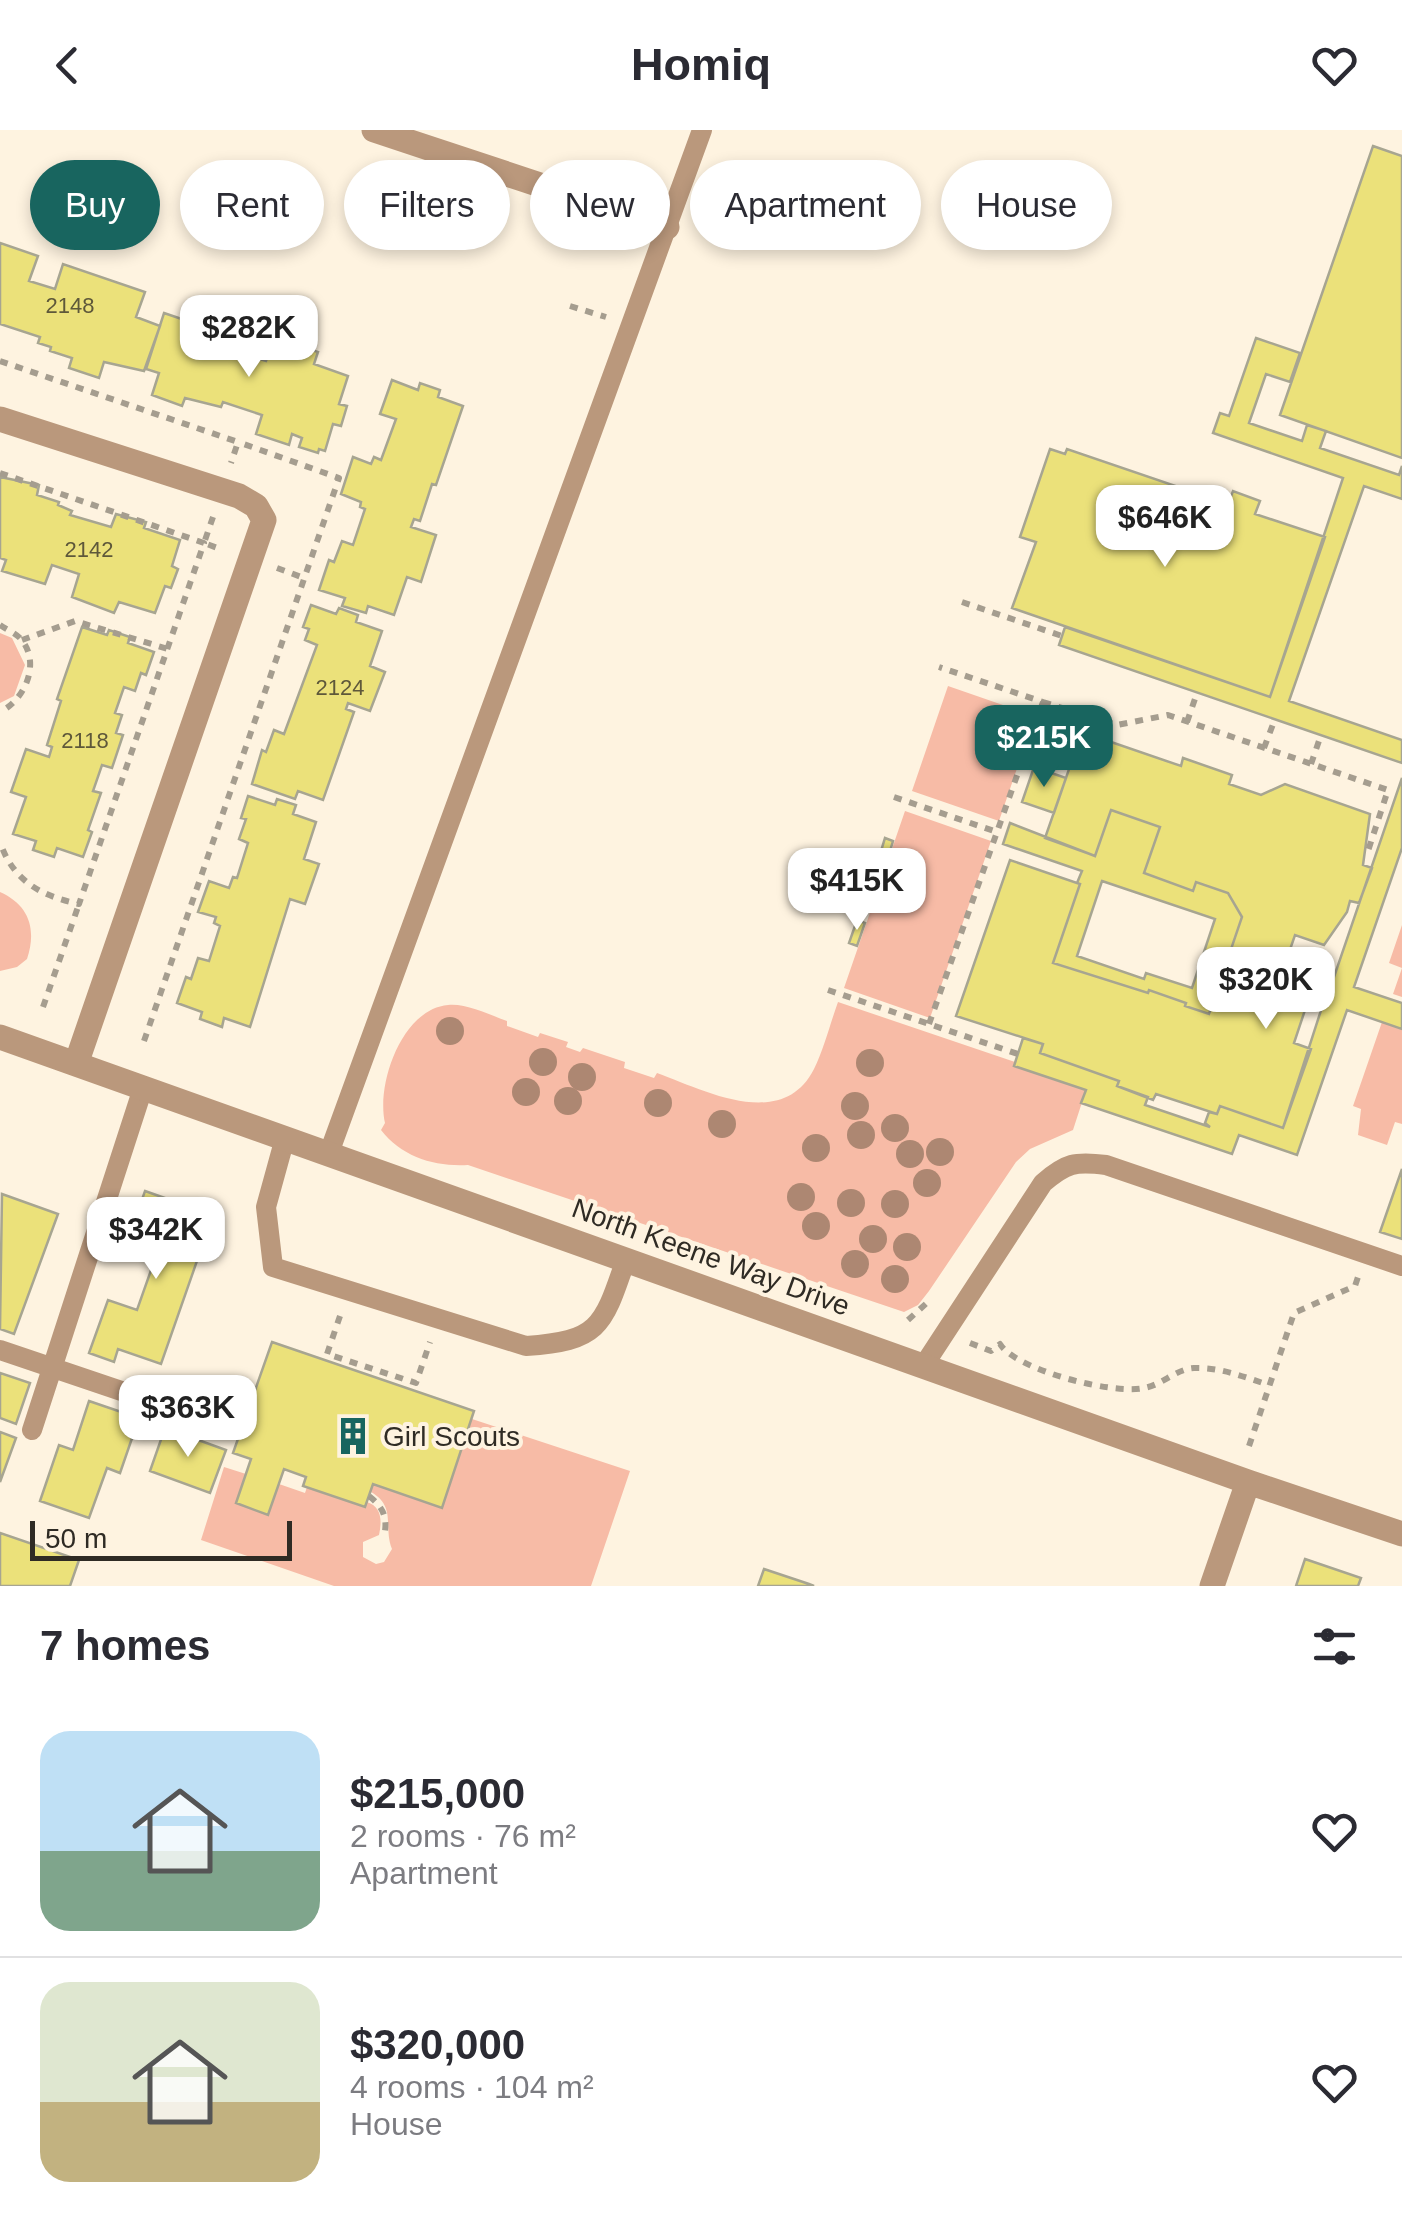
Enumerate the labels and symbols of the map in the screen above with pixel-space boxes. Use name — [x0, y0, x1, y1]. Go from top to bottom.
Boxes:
house number: 2148 — [46, 293, 94, 318]
pin: $282K — [179, 295, 319, 380]
pin: $646K — [1095, 485, 1235, 570]
house number: 2142 — [65, 537, 113, 562]
house number: 2124 — [316, 675, 364, 700]
pin: $215K — [974, 705, 1114, 790]
house number: 2118 — [61, 728, 109, 753]
pin: $415K — [787, 848, 927, 933]
pin: $320K — [1196, 947, 1336, 1032]
street label: North Keene Way Drive — [568, 1192, 854, 1322]
pin: $342K — [86, 1197, 226, 1282]
pin: $363K — [118, 1375, 258, 1460]
building icon: Girl Scouts — [332, 1415, 374, 1457]
place label: Girl Scouts — [383, 1421, 520, 1452]
scale bar — [30, 1516, 292, 1560]

